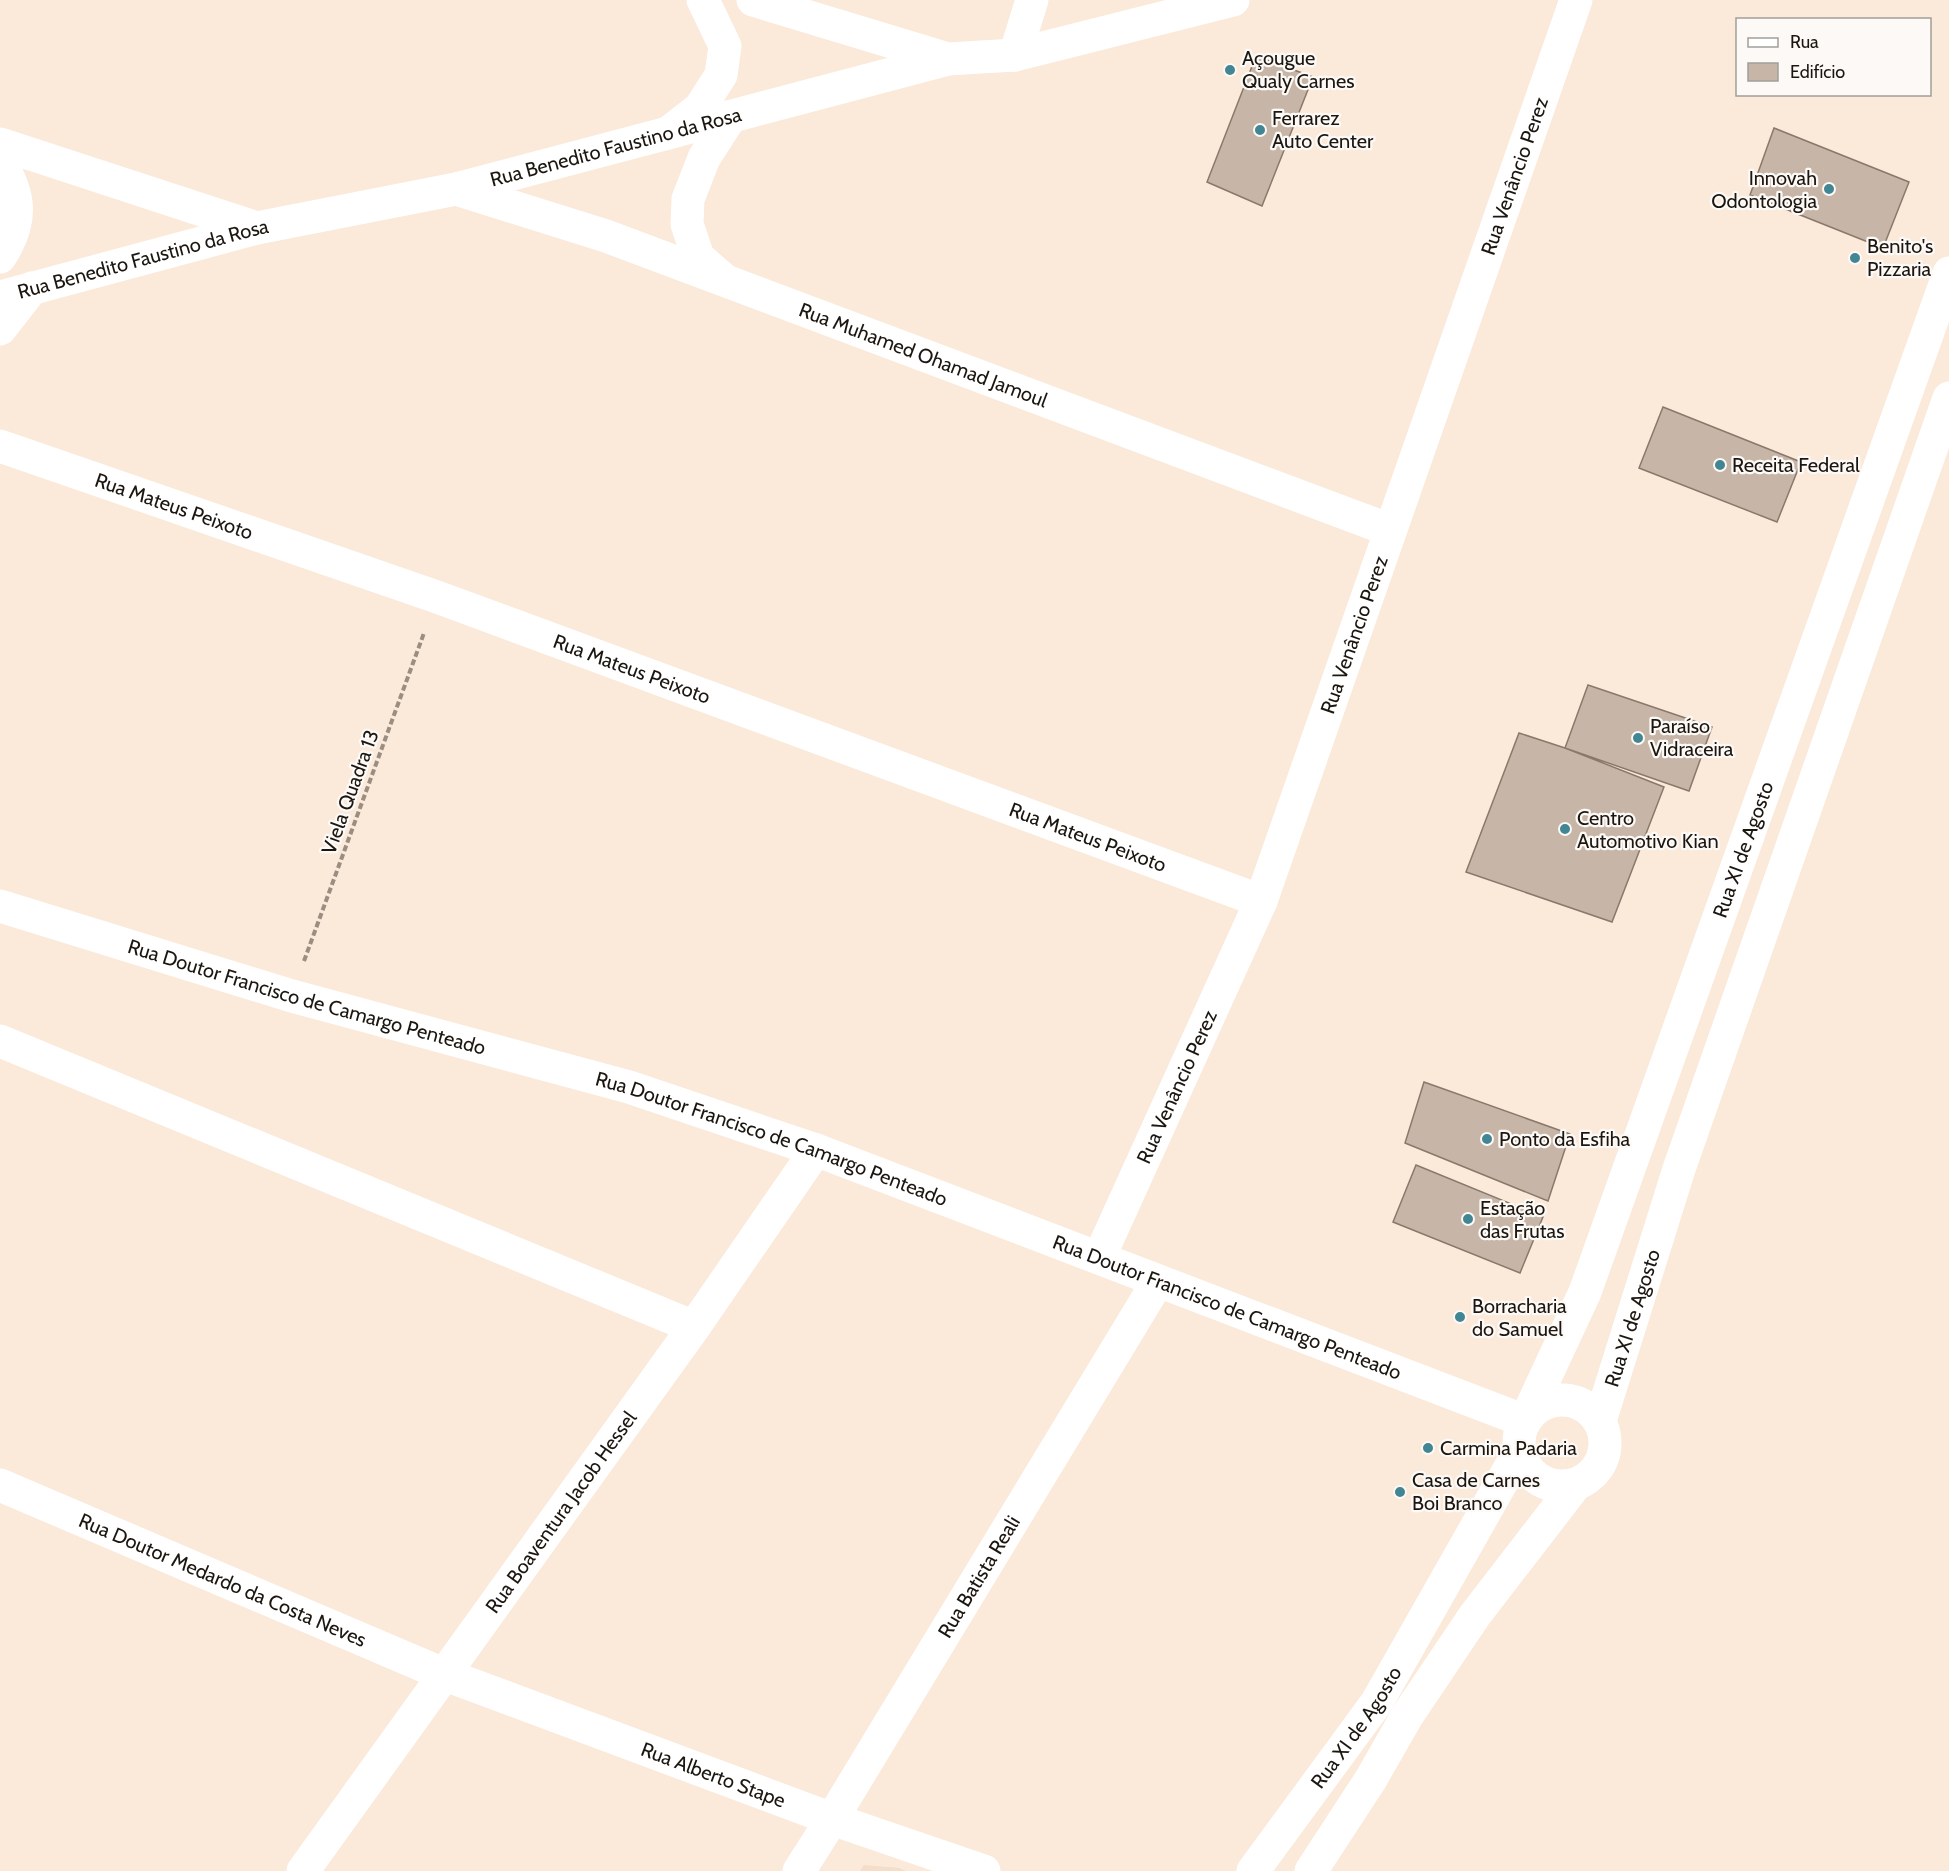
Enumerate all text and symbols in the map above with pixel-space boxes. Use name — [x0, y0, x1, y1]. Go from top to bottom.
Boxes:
legend — [1736, 18, 1931, 96]
text: Rua — [1790, 31, 1819, 53]
place label: Açougue Qualy Carnes — [1242, 46, 1355, 93]
text: Edifício — [1790, 61, 1845, 83]
marker: Açougue Qualy Carnes — [1223, 63, 1237, 77]
street label: Rua Venâncio Perez — [1476, 94, 1553, 258]
street label: Rua Benedito Faustino da Rosa — [487, 102, 744, 191]
place label: Ferrarez Auto Center — [1272, 106, 1374, 153]
marker: Ferrarez Auto Center — [1253, 123, 1267, 137]
place label: Innovah Odontologia — [1711, 166, 1817, 213]
marker: Innovah Odontologia — [1822, 182, 1836, 196]
street label: Rua Benedito Faustino da Rosa — [15, 214, 271, 304]
place label: Benito's Pizzaria — [1867, 234, 1933, 281]
marker: Benito's Pizzaria — [1848, 251, 1862, 265]
street label: Rua Muhamed Ohamad Jamoul — [796, 297, 1051, 413]
place label: Receita Federal — [1732, 453, 1860, 477]
marker: Receita Federal — [1713, 458, 1727, 472]
street label: Rua Mateus Peixoto — [92, 468, 256, 544]
street label: Rua Venâncio Perez — [1315, 553, 1393, 717]
street label: Rua Mateus Peixoto — [550, 629, 714, 709]
place label: Paraíso Vidraceira — [1650, 714, 1734, 761]
street label: Viela Quadra 13 — [316, 727, 384, 857]
marker: Paraíso Vidraceira — [1631, 731, 1645, 745]
street label: Rua XI de Agosto — [1708, 778, 1778, 921]
street label: Rua Mateus Peixoto — [1006, 797, 1170, 877]
place label: Centro Automotivo Kian — [1577, 806, 1719, 853]
marker: Centro Automotivo Kian — [1558, 822, 1572, 836]
street label: Rua Doutor Francisco de Camargo Penteado — [125, 934, 488, 1060]
street label: Rua Venâncio Perez — [1132, 1006, 1222, 1167]
street label: Rua Doutor Francisco de Camargo Penteado — [593, 1066, 951, 1211]
place label: Ponto da Esfiha — [1499, 1127, 1631, 1151]
marker: Ponto da Esfiha — [1480, 1132, 1494, 1146]
place label: Estação das Frutas — [1480, 1196, 1564, 1243]
marker: Estação das Frutas — [1461, 1212, 1475, 1226]
street label: Rua Doutor Francisco de Camargo Penteado — [1049, 1230, 1405, 1385]
street label: Rua XI de Agosto — [1599, 1246, 1665, 1390]
place label: Borracharia do Samuel — [1472, 1294, 1567, 1341]
marker: Borracharia do Samuel — [1453, 1310, 1467, 1324]
street label: Rua Boaventura Jacob Hessel — [480, 1406, 642, 1618]
place label: Carmina Padaria — [1440, 1436, 1577, 1460]
marker: Carmina Padaria — [1421, 1441, 1435, 1455]
place label: Casa de Carnes Boi Branco — [1412, 1468, 1540, 1515]
marker: Casa de Carnes Boi Branco — [1393, 1485, 1407, 1499]
street label: Rua Doutor Medardo da Costa Neves — [75, 1508, 370, 1652]
street label: Rua Batista Reali — [933, 1511, 1025, 1642]
street label: Rua XI de Agosto — [1306, 1662, 1407, 1793]
street label: Rua Alberto Stape — [638, 1737, 789, 1813]

